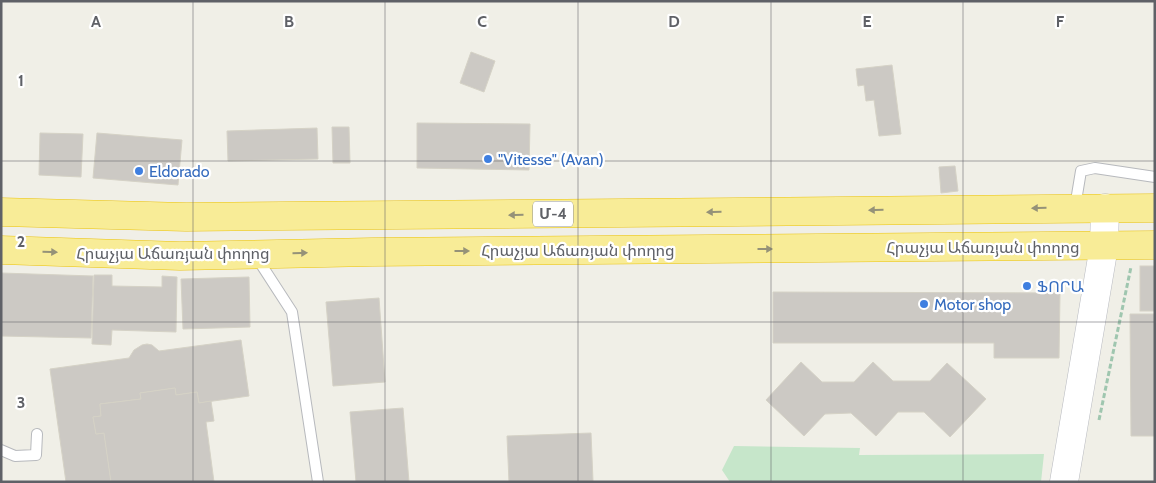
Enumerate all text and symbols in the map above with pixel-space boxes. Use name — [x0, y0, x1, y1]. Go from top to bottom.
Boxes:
text: A — [91, 12, 101, 31]
text: B — [284, 12, 294, 31]
text: C — [477, 12, 487, 31]
text: D — [668, 12, 680, 31]
text: E — [862, 12, 872, 31]
text: F — [1056, 12, 1065, 31]
text: 1 — [18, 71, 24, 90]
place label: "Vitesse" (Avan) — [498, 150, 604, 169]
marker: "Vitesse" (Avan) — [482, 153, 494, 165]
place label: Eldorado — [149, 162, 210, 181]
marker: Eldorado — [133, 165, 145, 177]
road number: Մ-4 — [533, 202, 573, 226]
one-way arrow — [1031, 204, 1047, 212]
one-way arrow — [868, 206, 884, 214]
one-way arrow — [706, 208, 722, 216]
one-way arrow — [508, 211, 524, 219]
text: 2 — [17, 232, 25, 251]
street label: Հրաչյա Աճառյան փողոց — [886, 238, 1080, 257]
street label: Հրաչյա Աճառյան փողոց — [481, 241, 675, 260]
street label: Հրաչյա Աճառյան փողոց — [76, 244, 270, 263]
one-way arrow — [757, 245, 773, 253]
one-way arrow — [455, 247, 471, 255]
one-way arrow — [42, 248, 58, 256]
one-way arrow — [292, 249, 308, 257]
place label: ՖՈՐԱ — [1037, 277, 1084, 296]
marker: ՖՈՐԱ — [1021, 280, 1033, 292]
place label: Motor shop — [934, 295, 1011, 314]
marker: Motor shop — [918, 298, 930, 310]
text: 3 — [17, 393, 25, 412]

